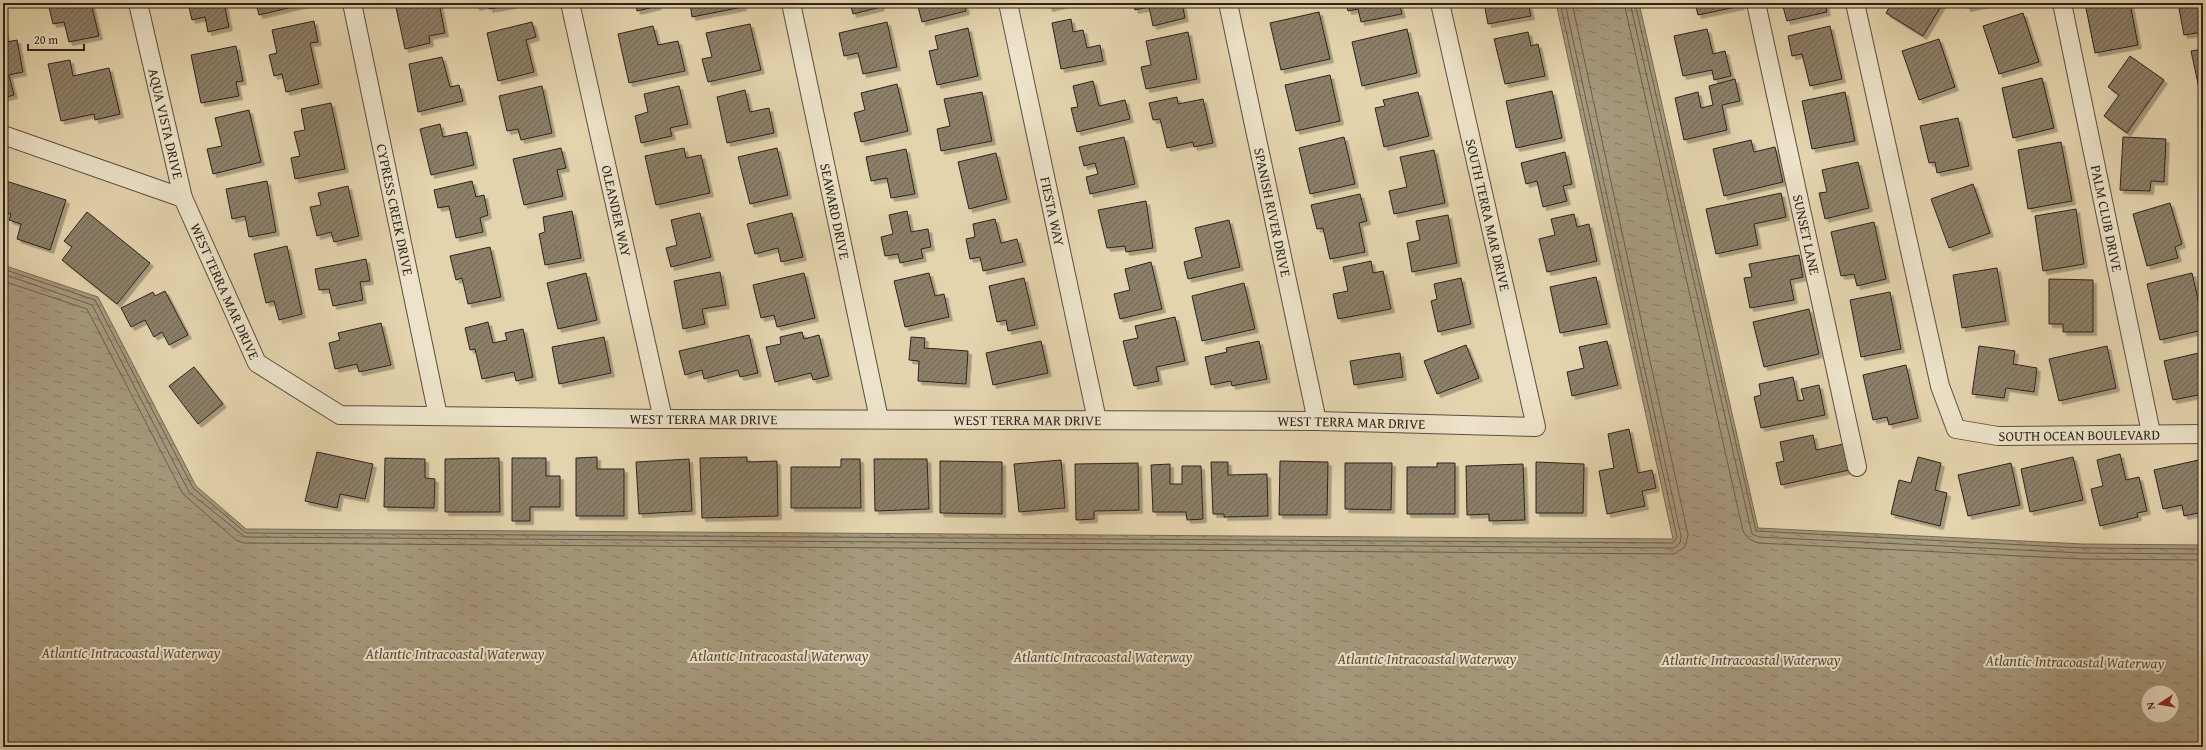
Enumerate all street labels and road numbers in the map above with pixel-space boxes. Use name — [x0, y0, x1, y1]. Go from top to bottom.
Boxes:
street label: AQUA VISTA DRIVE — [143, 66, 188, 181]
street label: SOUTH TERRA MAR DRIVE — [1461, 137, 1515, 293]
street label: CYPRESS CREEK DRIVE — [372, 142, 418, 277]
street label: SPANISH RIVER DRIVE — [1249, 146, 1296, 279]
street label: SEAWARD DRIVE — [815, 162, 855, 261]
street label: OLEANDER WAY — [597, 163, 637, 259]
street label: PALM CLUB DRIVE — [2086, 163, 2127, 274]
street label: FIESTA WAY — [1035, 175, 1070, 248]
street label: SUNSET LANE — [1788, 193, 1825, 277]
street label: WEST TERRA MAR DRIVE — [186, 220, 264, 363]
street label: WEST TERRA MAR DRIVE — [629, 409, 777, 429]
street label: WEST TERRA MAR DRIVE — [954, 410, 1101, 430]
street label: WEST TERRA MAR DRIVE — [1278, 411, 1426, 434]
street label: SOUTH OCEAN BOULEVARD — [1998, 424, 2160, 446]

